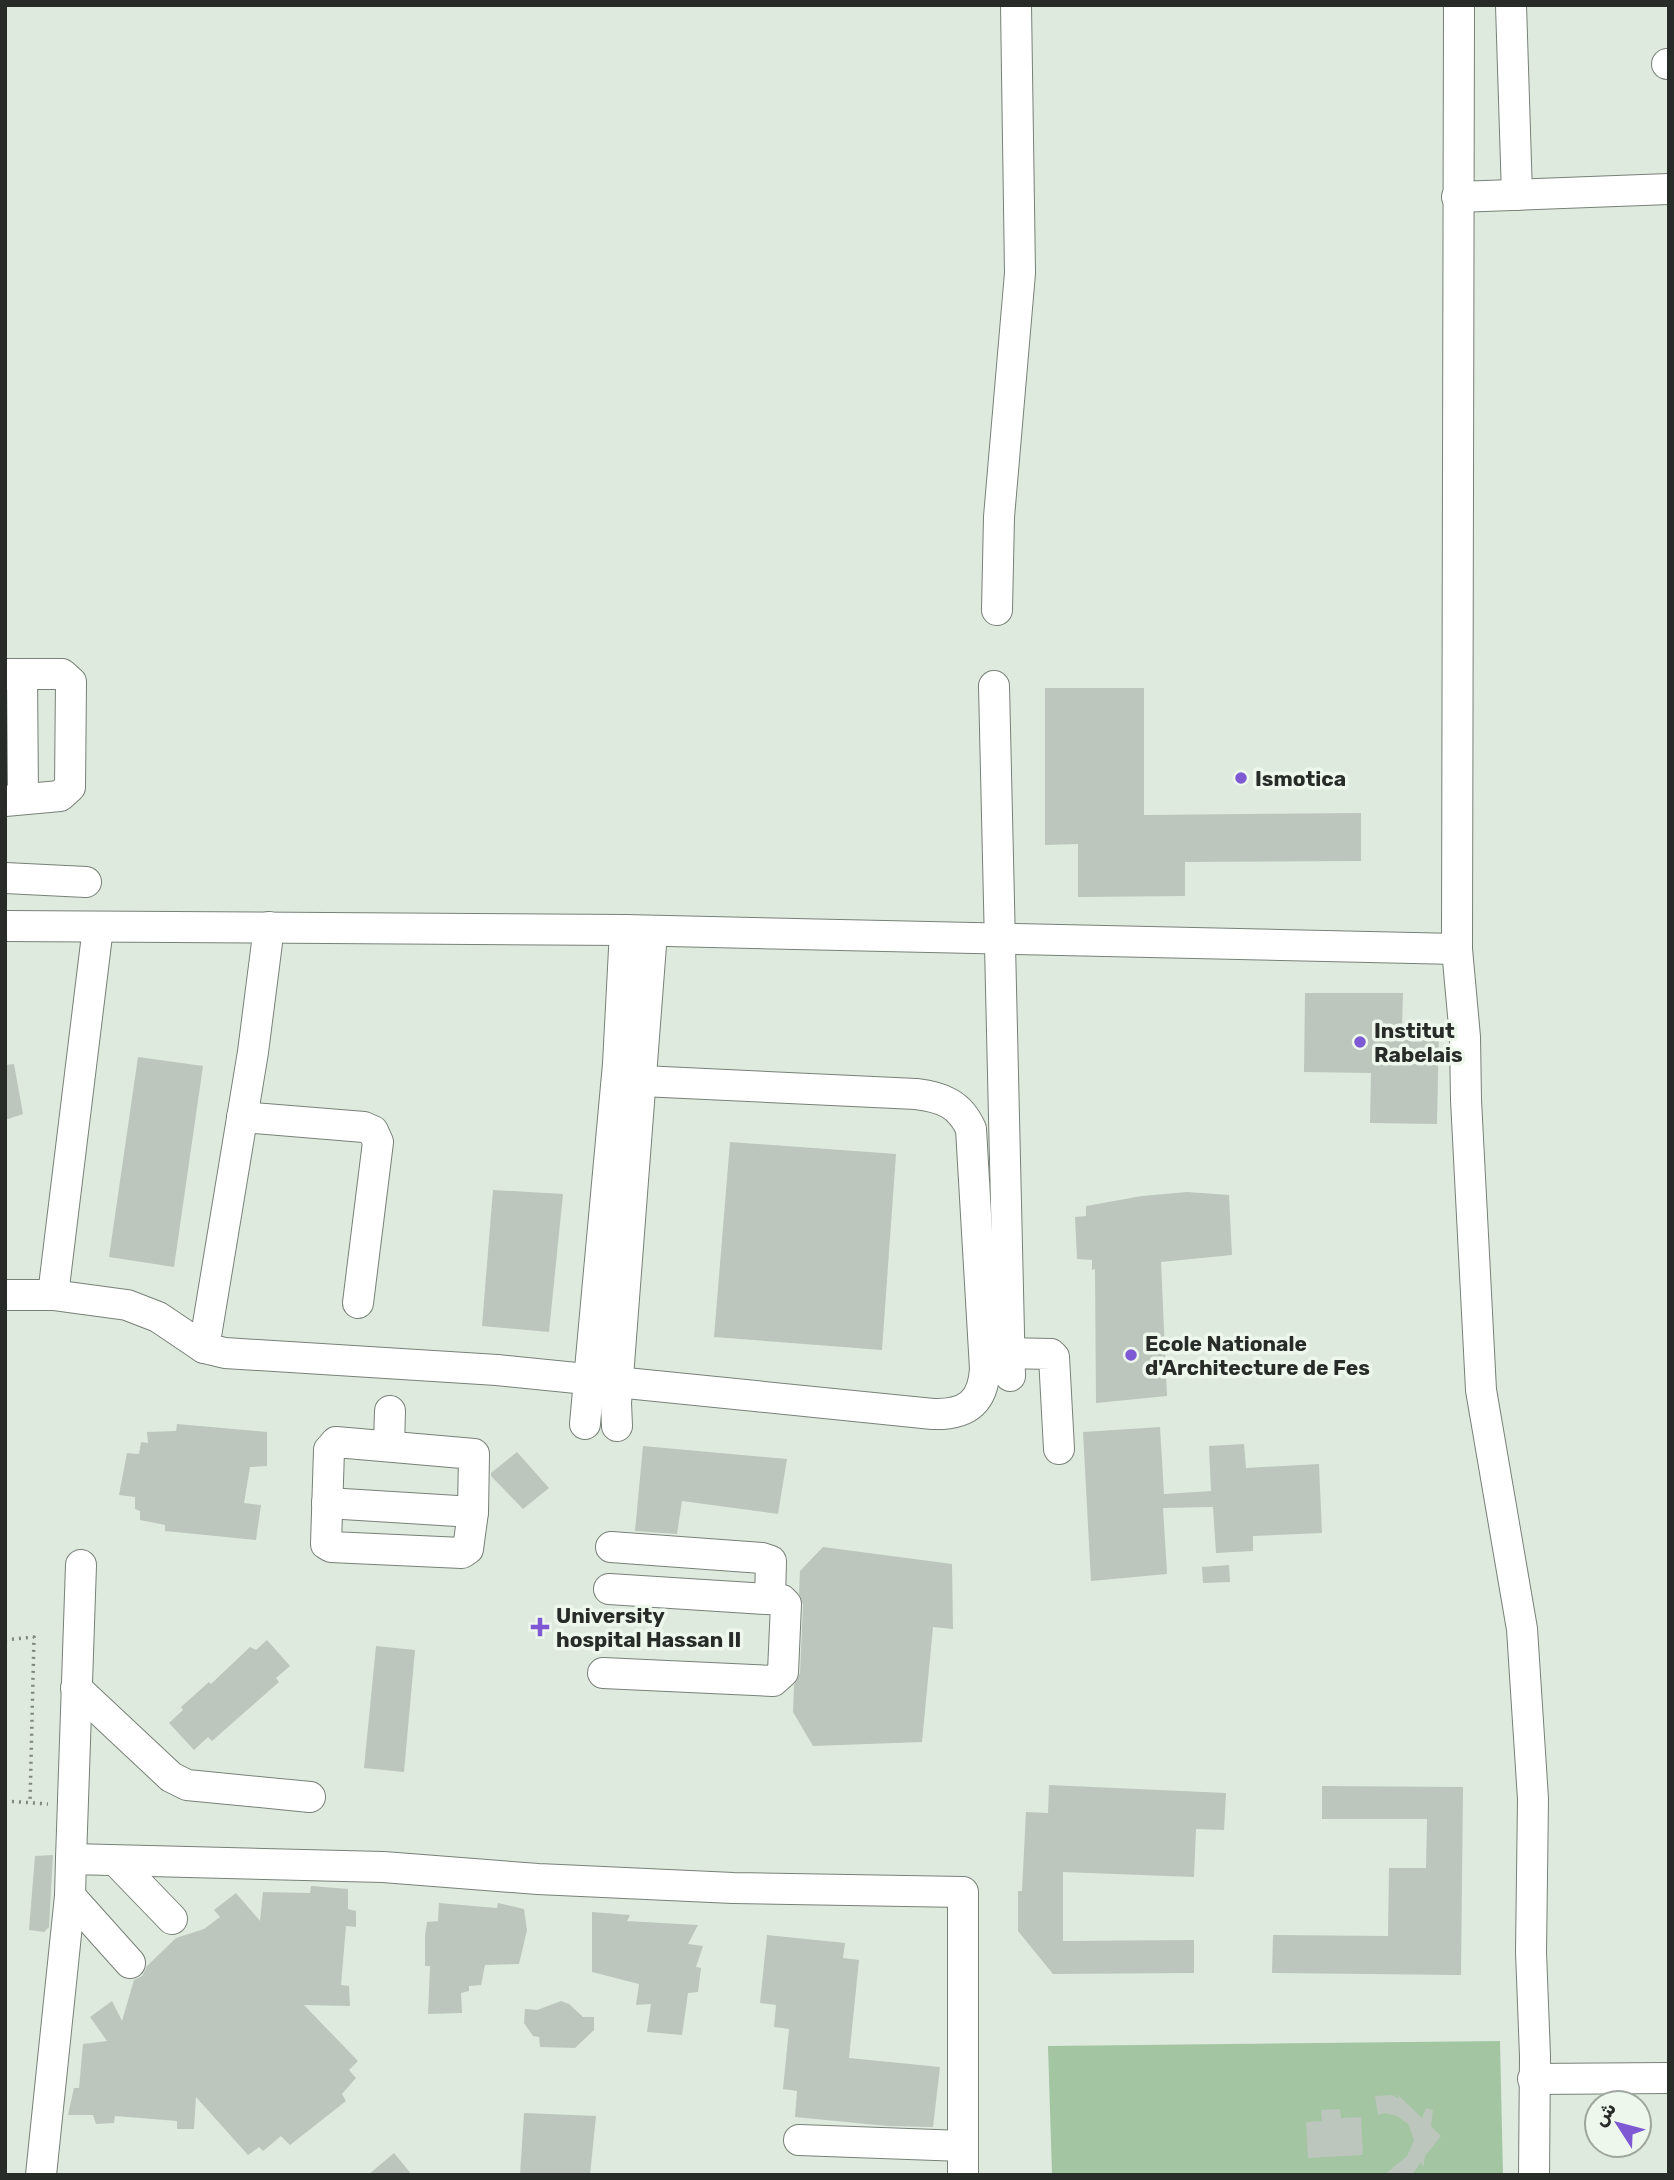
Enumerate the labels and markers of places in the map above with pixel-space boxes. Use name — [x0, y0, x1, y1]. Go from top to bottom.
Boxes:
place label: Ismotica — [1255, 766, 1346, 791]
marker: Ismotica — [1233, 770, 1249, 786]
place label: Institut Rabelais — [1374, 1018, 1463, 1067]
marker: Institut Rabelais — [1352, 1034, 1368, 1050]
place label: Ecole Nationale d'Architecture de Fes — [1145, 1331, 1370, 1380]
marker: Ecole Nationale d'Architecture de Fes — [1123, 1347, 1139, 1363]
place label: University hospital Hassan II — [556, 1603, 741, 1652]
marker: University hospital Hassan II — [530, 1617, 550, 1637]

